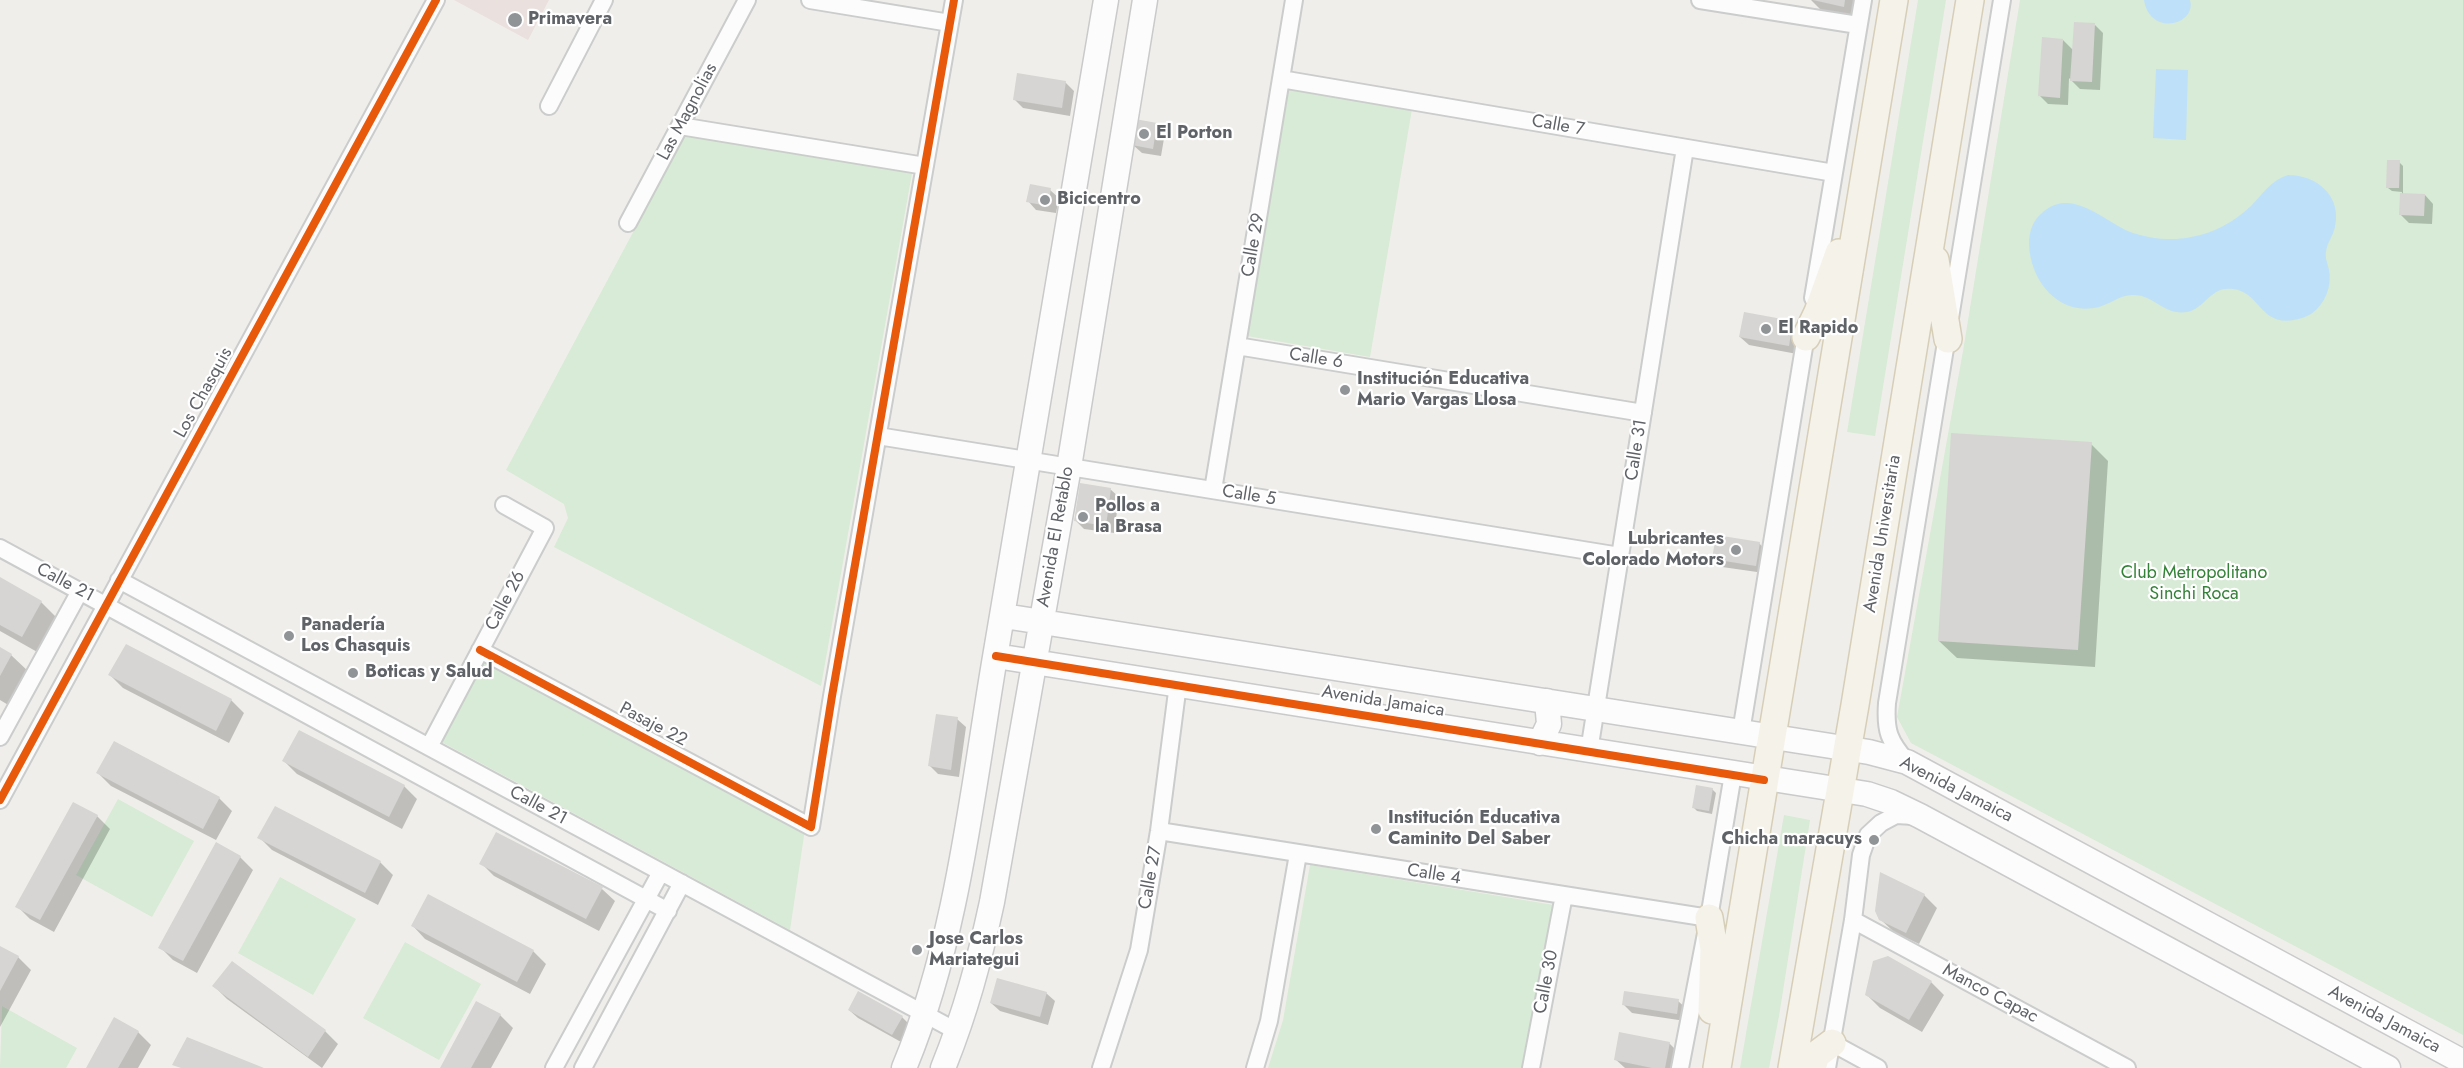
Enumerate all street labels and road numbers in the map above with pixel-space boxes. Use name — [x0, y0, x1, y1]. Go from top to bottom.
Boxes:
street label: Las Magnolias — [653, 60, 723, 164]
street label: Calle 7 — [1530, 111, 1586, 141]
street label: Calle 29 — [1238, 211, 1270, 279]
street label: Los Chasquis — [170, 344, 238, 442]
street label: Calle 6 — [1287, 344, 1345, 374]
street label: Calle 31 — [1621, 418, 1653, 482]
street label: Avenida Universitaria — [1860, 454, 1906, 614]
street label: Avenida El Retablo — [1033, 465, 1079, 609]
street label: Calle 5 — [1221, 481, 1277, 511]
street label: Calle 21 — [32, 559, 98, 607]
street label: Calle 26 — [481, 567, 531, 635]
street label: Avenida Jamaica — [1320, 682, 1446, 722]
street label: Pasaje 22 — [615, 698, 691, 752]
street label: Avenida Jamaica — [1896, 752, 2016, 828]
street label: Calle 21 — [505, 782, 571, 830]
street label: Calle 27 — [1135, 845, 1167, 911]
street label: Calle 4 — [1405, 860, 1463, 890]
street label: Calle 30 — [1530, 948, 1564, 1016]
street label: Manco Capac — [1939, 960, 2041, 1028]
street label: Avenida Jamaica — [2324, 981, 2444, 1059]

